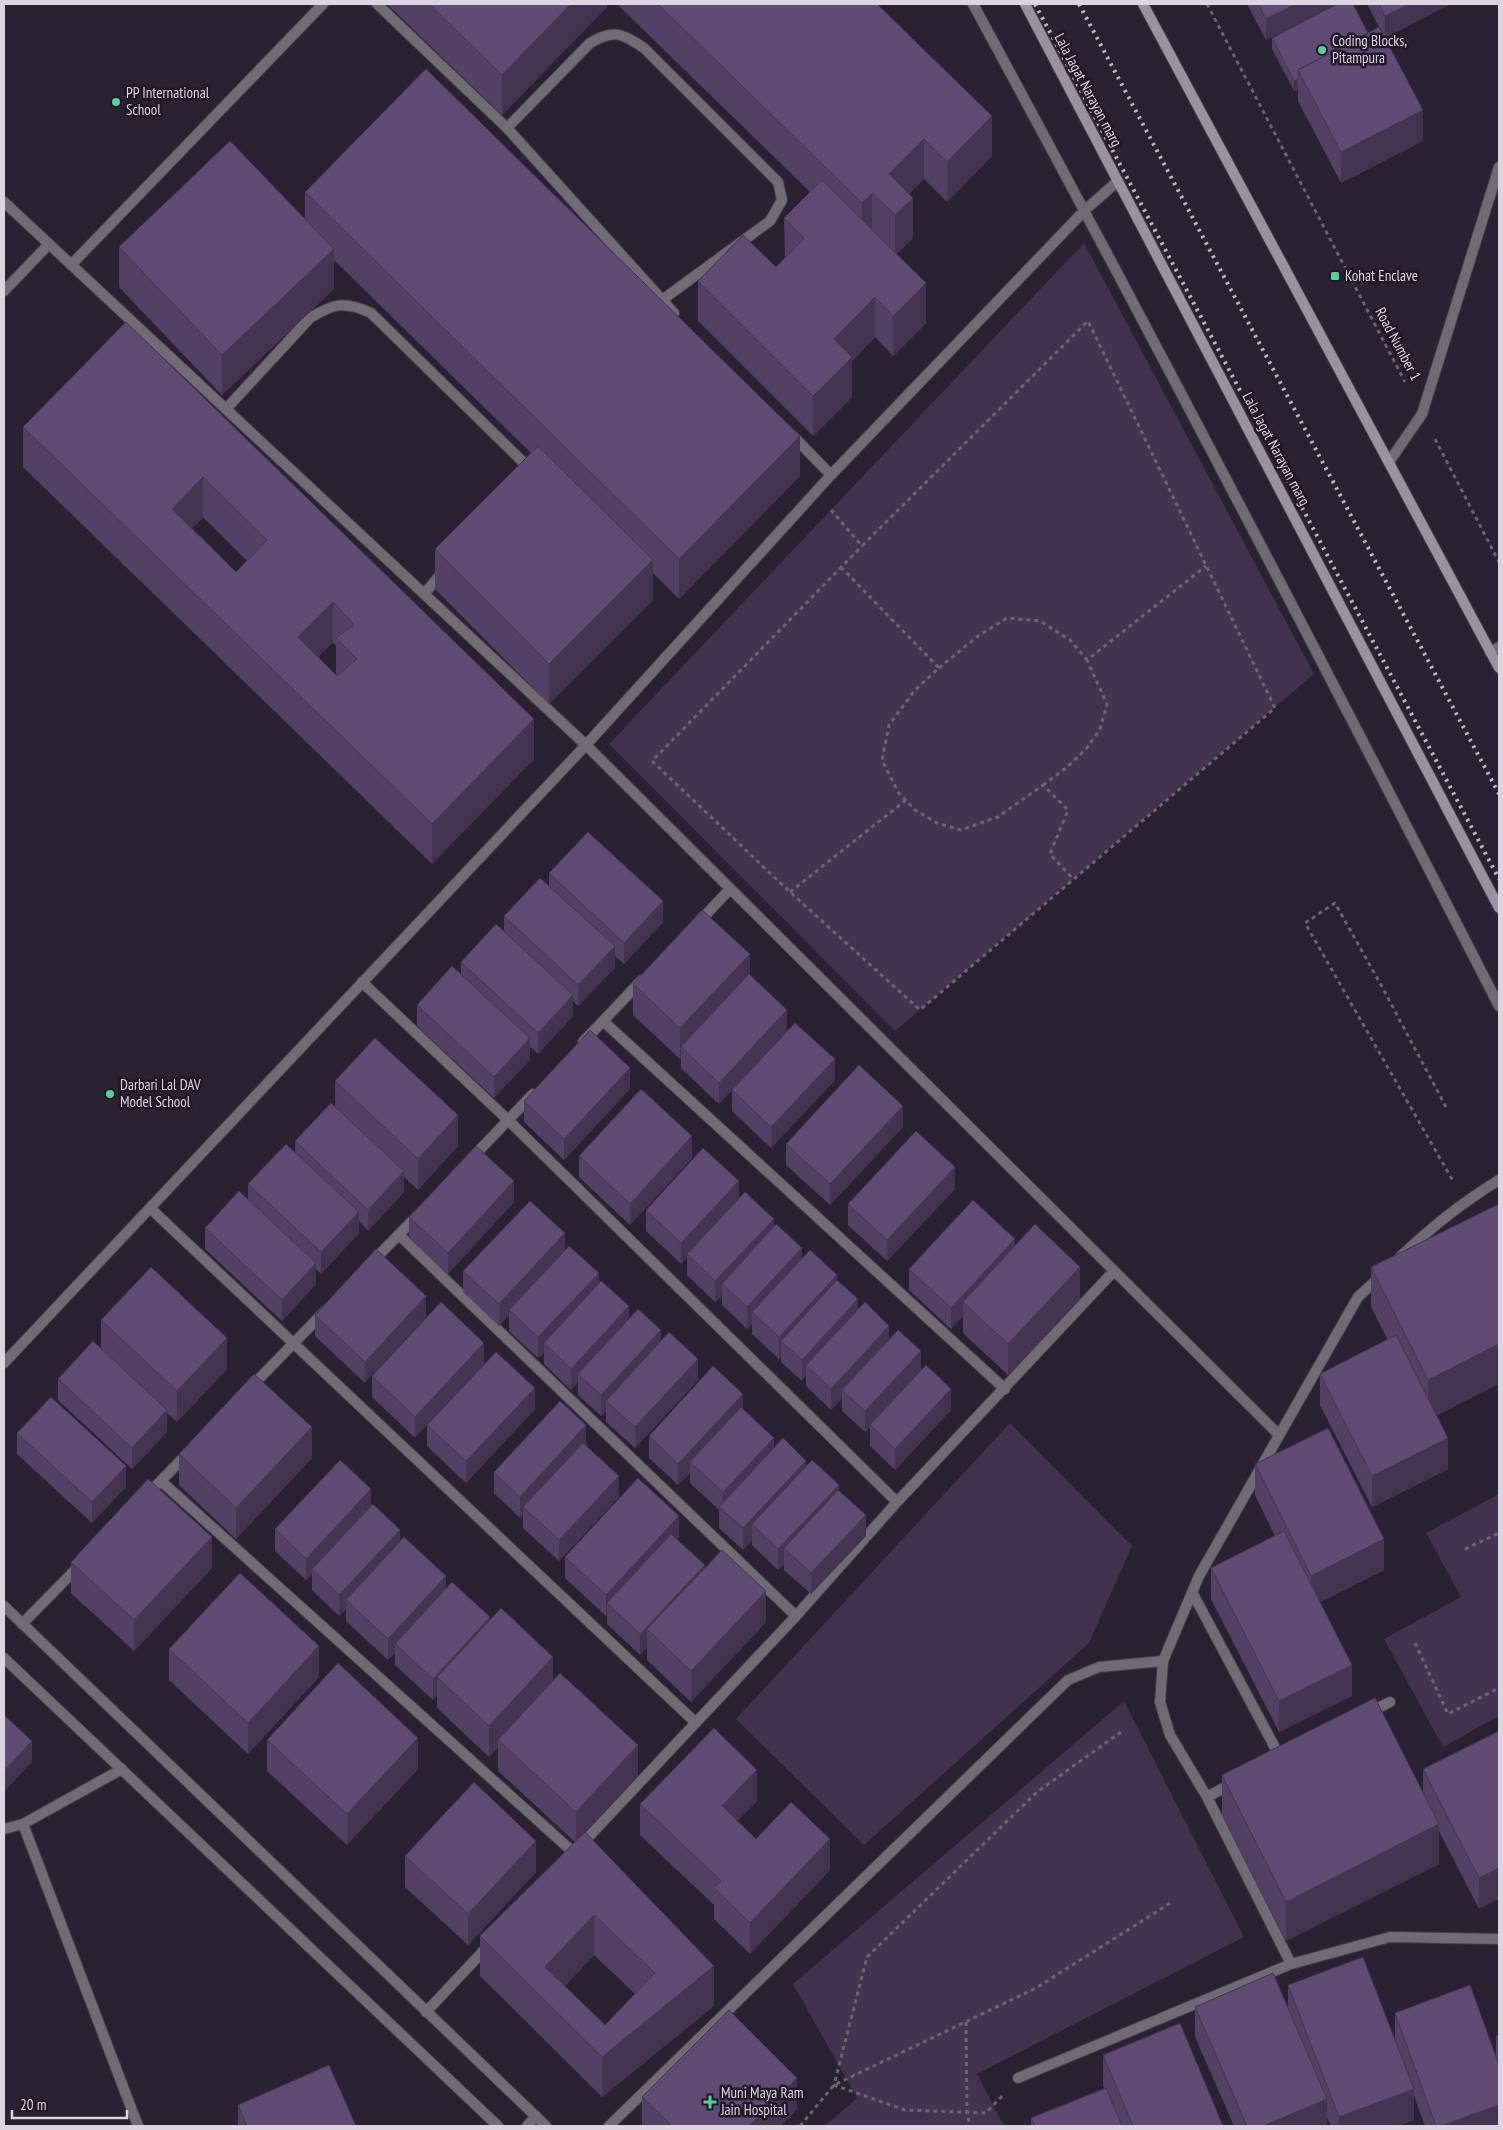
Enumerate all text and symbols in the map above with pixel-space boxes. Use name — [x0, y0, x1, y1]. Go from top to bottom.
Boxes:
street label: Lala Jagat Narayan marg — [1050, 30, 1126, 150]
place label: Coding Blocks, Pitampura — [1332, 31, 1407, 67]
marker: Coding Blocks, Pitampura — [1316, 44, 1328, 56]
place label: PP International School — [126, 83, 210, 119]
marker: PP International School — [110, 96, 122, 108]
place label: Kohat Enclave — [1345, 266, 1418, 285]
marker: Kohat Enclave — [1329, 270, 1341, 282]
street label: Road Number 1 — [1371, 304, 1426, 383]
street label: Lala Jagat Narayan marg — [1238, 389, 1314, 509]
place label: Darbari Lal DAV Model School — [120, 1075, 201, 1111]
marker: Darbari Lal DAV Model School — [104, 1088, 116, 1100]
place label: Muni Maya Ram Jain Hospital — [720, 2083, 803, 2119]
scale bar — [12, 2088, 128, 2120]
text: 20 m — [20, 2095, 46, 2114]
marker: Muni Maya Ram Jain Hospital — [703, 2095, 717, 2109]

